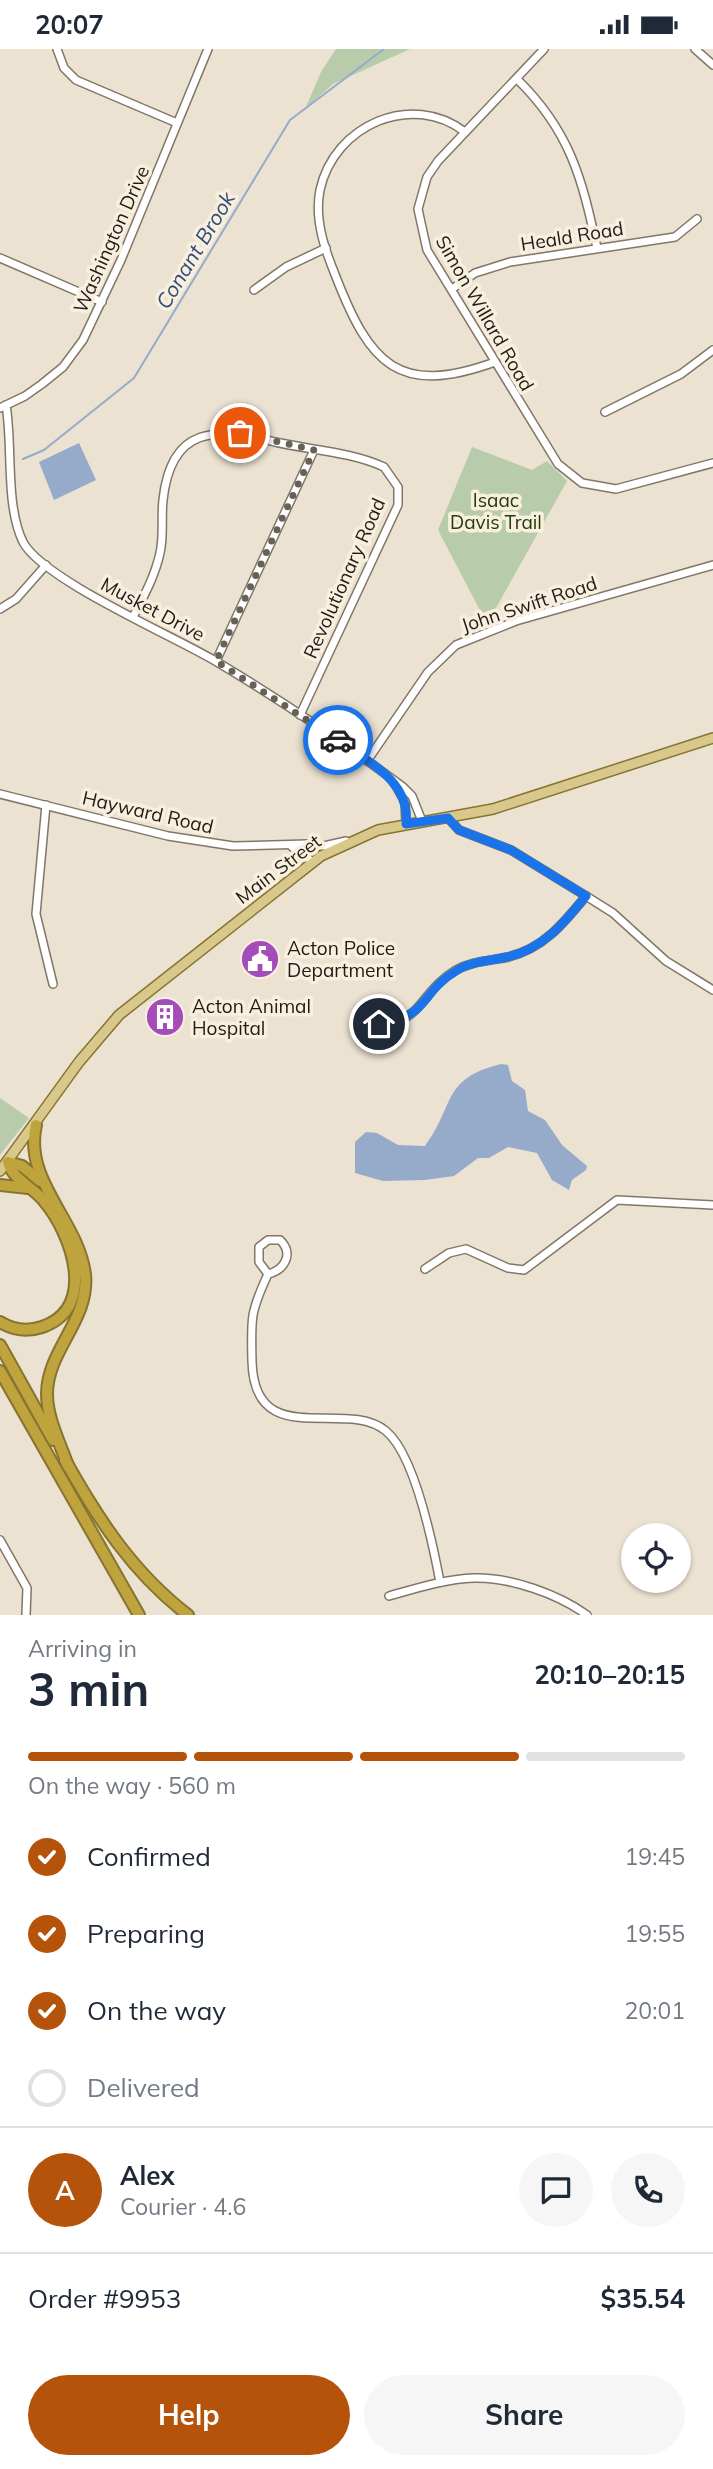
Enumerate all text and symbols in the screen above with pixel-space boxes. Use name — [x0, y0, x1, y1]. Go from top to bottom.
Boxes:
text: 20:07 — [35, 8, 104, 41]
street label: Washington Drive — [68, 162, 154, 316]
water label: Conant Brook — [150, 186, 241, 313]
street label: Heald Road — [519, 216, 625, 256]
street label: Simon Willard Road — [431, 231, 539, 395]
pin — [210, 403, 270, 463]
icon: bag — [221, 414, 259, 452]
park label: Isaac Davis Trail — [450, 488, 542, 534]
street label: Revolutionary Road — [298, 494, 390, 662]
street label: John Swift Road — [458, 571, 600, 637]
street label: Musket Drive — [97, 572, 209, 646]
courier — [303, 705, 373, 775]
icon: car — [319, 721, 357, 759]
street label: Hayward Road — [80, 785, 216, 839]
street label: Main Street — [231, 829, 326, 909]
place label: Acton Police Department — [287, 936, 395, 982]
public building icon: Acton Police Department — [239, 938, 281, 980]
place label: Acton Animal Hospital — [192, 994, 311, 1040]
pin — [349, 994, 409, 1054]
building icon: Acton Animal Hospital — [144, 996, 186, 1038]
icon: home — [360, 1005, 398, 1043]
map controls — [621, 1523, 691, 1593]
button: locate — [621, 1523, 691, 1593]
text: Arriving in — [28, 1634, 137, 1663]
text: 20:10–20:15 — [534, 1658, 685, 1691]
text: 3 min — [28, 1660, 149, 1718]
text: On the way · 560 m — [28, 1771, 236, 1800]
icon: check — [28, 1838, 66, 1876]
text: Confirmed — [87, 1840, 211, 1873]
text: 19:45 — [625, 1842, 685, 1871]
icon: check — [28, 1915, 66, 1953]
text: Preparing — [87, 1917, 205, 1950]
text: 19:55 — [625, 1919, 685, 1948]
icon: check — [28, 1992, 66, 2030]
text: On the way — [87, 1994, 226, 2027]
text: 20:01 — [625, 1996, 685, 2025]
text: Delivered — [87, 2071, 200, 2104]
button: chat — [519, 2153, 593, 2227]
button: phone — [611, 2153, 685, 2227]
text: Alex — [120, 2159, 175, 2192]
text: A — [55, 2174, 75, 2207]
text: Courier · 4.6 — [120, 2192, 246, 2221]
text: Order #9953 — [28, 2282, 181, 2315]
text: $35.54 — [601, 2282, 685, 2315]
button: Help — [28, 2375, 350, 2455]
button: Share — [364, 2375, 685, 2455]

